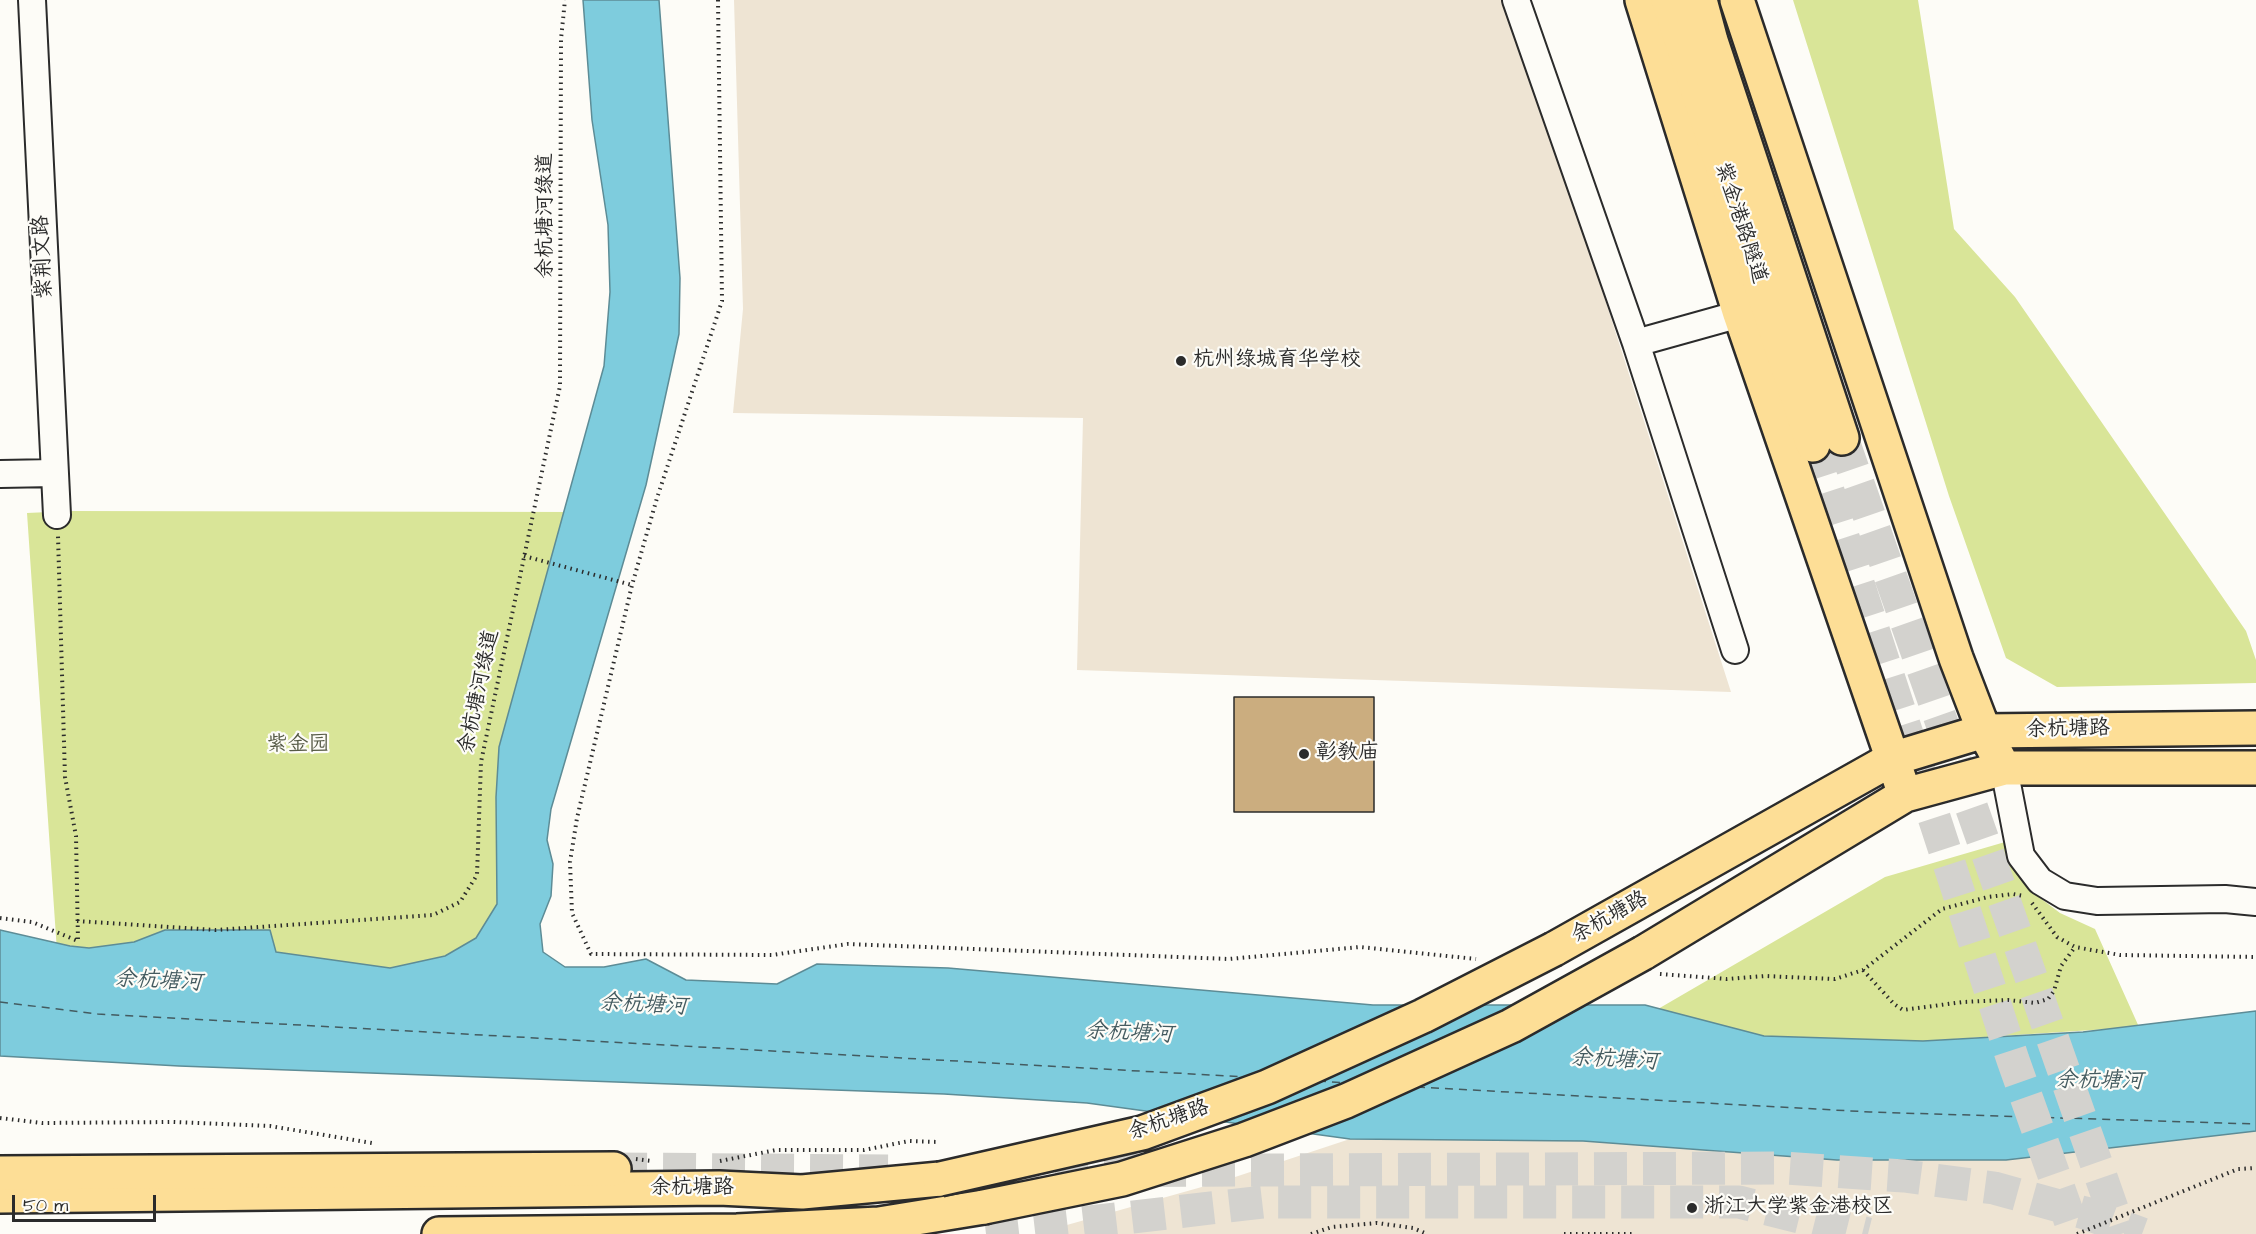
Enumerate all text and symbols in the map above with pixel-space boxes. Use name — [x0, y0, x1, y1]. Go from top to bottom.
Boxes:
street label: 余杭塘河绿道 — [534, 153, 560, 279]
street label: 紫金港路隧道 — [1709, 159, 1771, 287]
street label: 紫荆文路 — [29, 214, 59, 300]
place label: 杭州绿城育华学校 — [1193, 348, 1361, 374]
marker: 杭州绿城育华学校 — [1174, 354, 1188, 368]
street label: 余杭塘河绿道 — [455, 628, 505, 756]
street label: 余杭塘路 — [2026, 717, 2110, 743]
park label: 紫金园 — [267, 733, 329, 759]
place label: 彰教庙 — [1316, 741, 1379, 767]
marker: 彰教庙 — [1297, 747, 1311, 761]
street label: 余杭塘路 — [1567, 887, 1653, 949]
water label: 余杭塘河 — [113, 967, 203, 997]
water label: 余杭塘河 — [598, 991, 688, 1021]
water label: 余杭塘河 — [1084, 1019, 1174, 1049]
water label: 余杭塘河 — [1569, 1046, 1659, 1076]
water label: 余杭塘河 — [2055, 1068, 2143, 1096]
street label: 余杭塘路 — [1125, 1095, 1213, 1147]
street label: 余杭塘路 — [650, 1176, 734, 1202]
scale bar — [15, 1183, 159, 1221]
text: 50 m — [23, 1193, 68, 1218]
place label: 浙江大学紫金港校区 — [1704, 1195, 1893, 1221]
marker: 浙江大学紫金港校区 — [1685, 1201, 1699, 1215]

